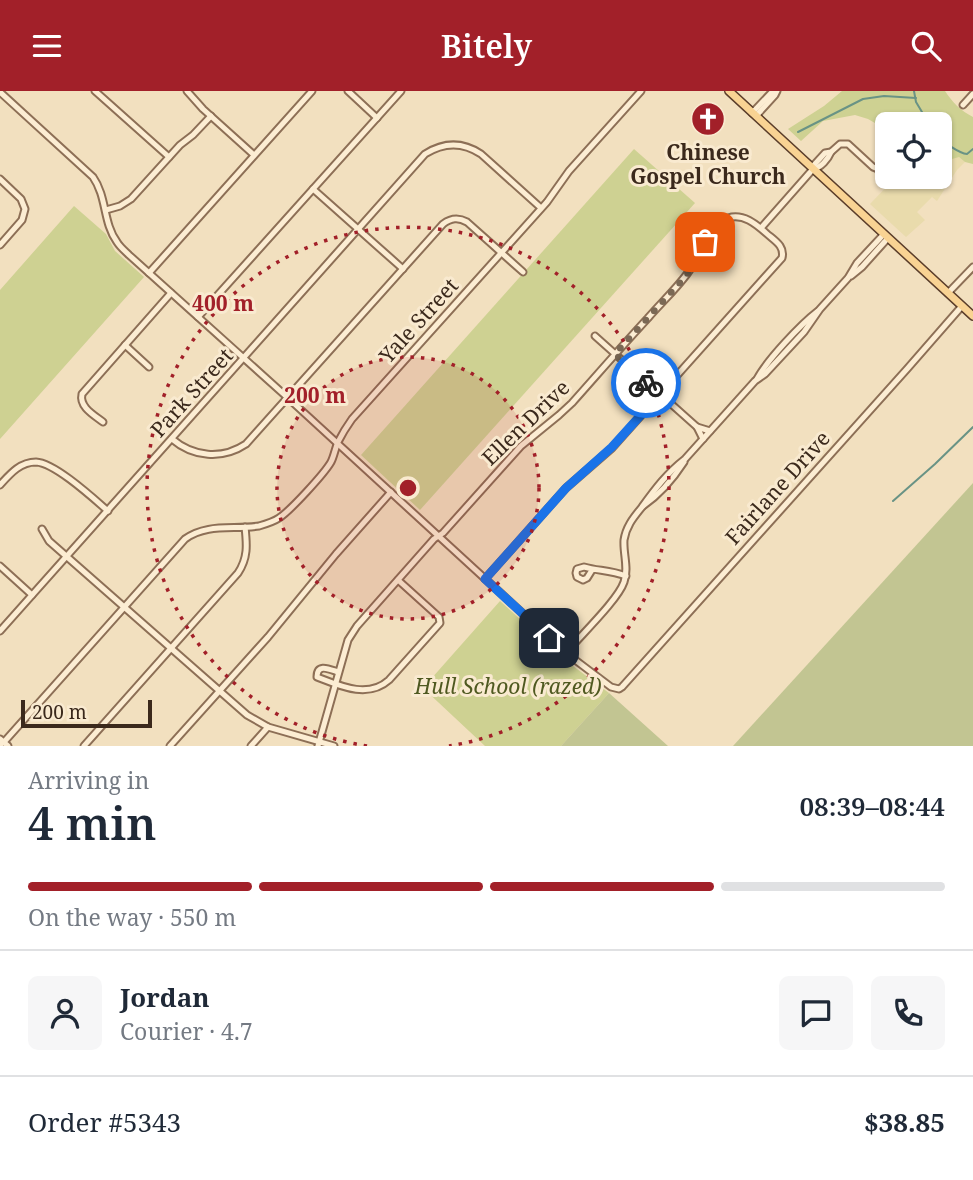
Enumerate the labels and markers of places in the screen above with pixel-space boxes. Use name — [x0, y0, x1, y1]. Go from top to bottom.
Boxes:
church icon: Chinese Gospel Church — [689, 100, 727, 138]
place label: Chinese Gospel Church — [630, 138, 786, 190]
pin — [675, 212, 735, 272]
centre of rings — [396, 476, 420, 500]
pin — [519, 608, 579, 668]

